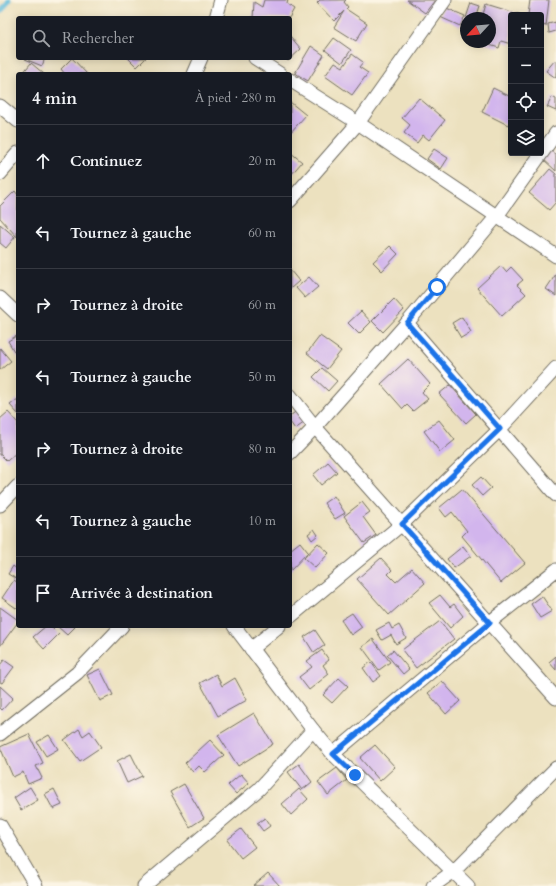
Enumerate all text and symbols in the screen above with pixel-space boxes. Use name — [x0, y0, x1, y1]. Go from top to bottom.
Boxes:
north arrow — [460, 12, 496, 48]
map controls — [508, 12, 544, 156]
button: + — [508, 12, 544, 48]
search box — [16, 16, 292, 60]
icon: search — [30, 27, 52, 49]
text: Rechercher — [62, 28, 134, 48]
button: − — [508, 48, 544, 84]
button: locate — [508, 84, 544, 120]
text: 4 min — [32, 87, 77, 110]
text: À pied · 280 m — [195, 89, 276, 107]
button: layers — [508, 120, 544, 156]
icon: ahead — [32, 150, 54, 172]
text: Continuez — [70, 151, 142, 171]
text: 20 m — [248, 152, 276, 170]
icon: left — [32, 222, 54, 244]
text: Tournez à gauche — [70, 223, 192, 243]
text: 60 m — [248, 224, 276, 242]
route start — [428, 278, 446, 296]
icon: right — [32, 294, 54, 316]
text: Tournez à droite — [70, 295, 183, 315]
text: 60 m — [248, 296, 276, 314]
icon: left — [32, 366, 54, 388]
text: Tournez à gauche — [70, 367, 192, 387]
text: 50 m — [248, 368, 276, 386]
icon: right — [32, 438, 54, 460]
text: Tournez à droite — [70, 439, 183, 459]
text: 80 m — [248, 440, 276, 458]
icon: left — [32, 510, 54, 532]
text: Tournez à gauche — [70, 511, 192, 531]
text: 10 m — [248, 512, 276, 530]
icon: arrive — [32, 582, 54, 604]
text: Arrivée à destination — [70, 583, 213, 603]
route end — [346, 766, 364, 784]

